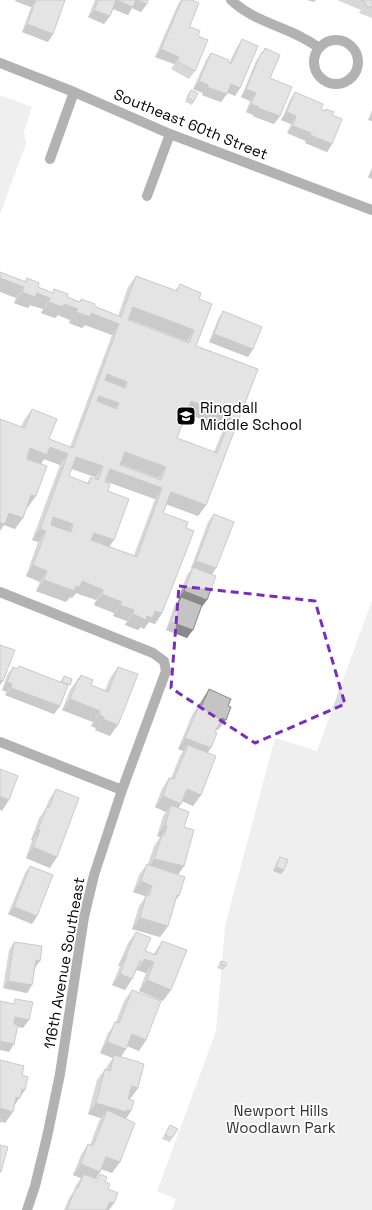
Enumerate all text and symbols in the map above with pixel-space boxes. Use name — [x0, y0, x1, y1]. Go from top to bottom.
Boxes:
street label: Southeast 60th Street — [111, 84, 271, 164]
place label: Ringdall Middle School — [200, 398, 302, 434]
school or university icon: Ringdall Middle School — [175, 405, 197, 427]
street label: 116th Avenue Southeast — [40, 876, 88, 1050]
park label: Newport Hills Woodlawn Park — [226, 1101, 336, 1137]

